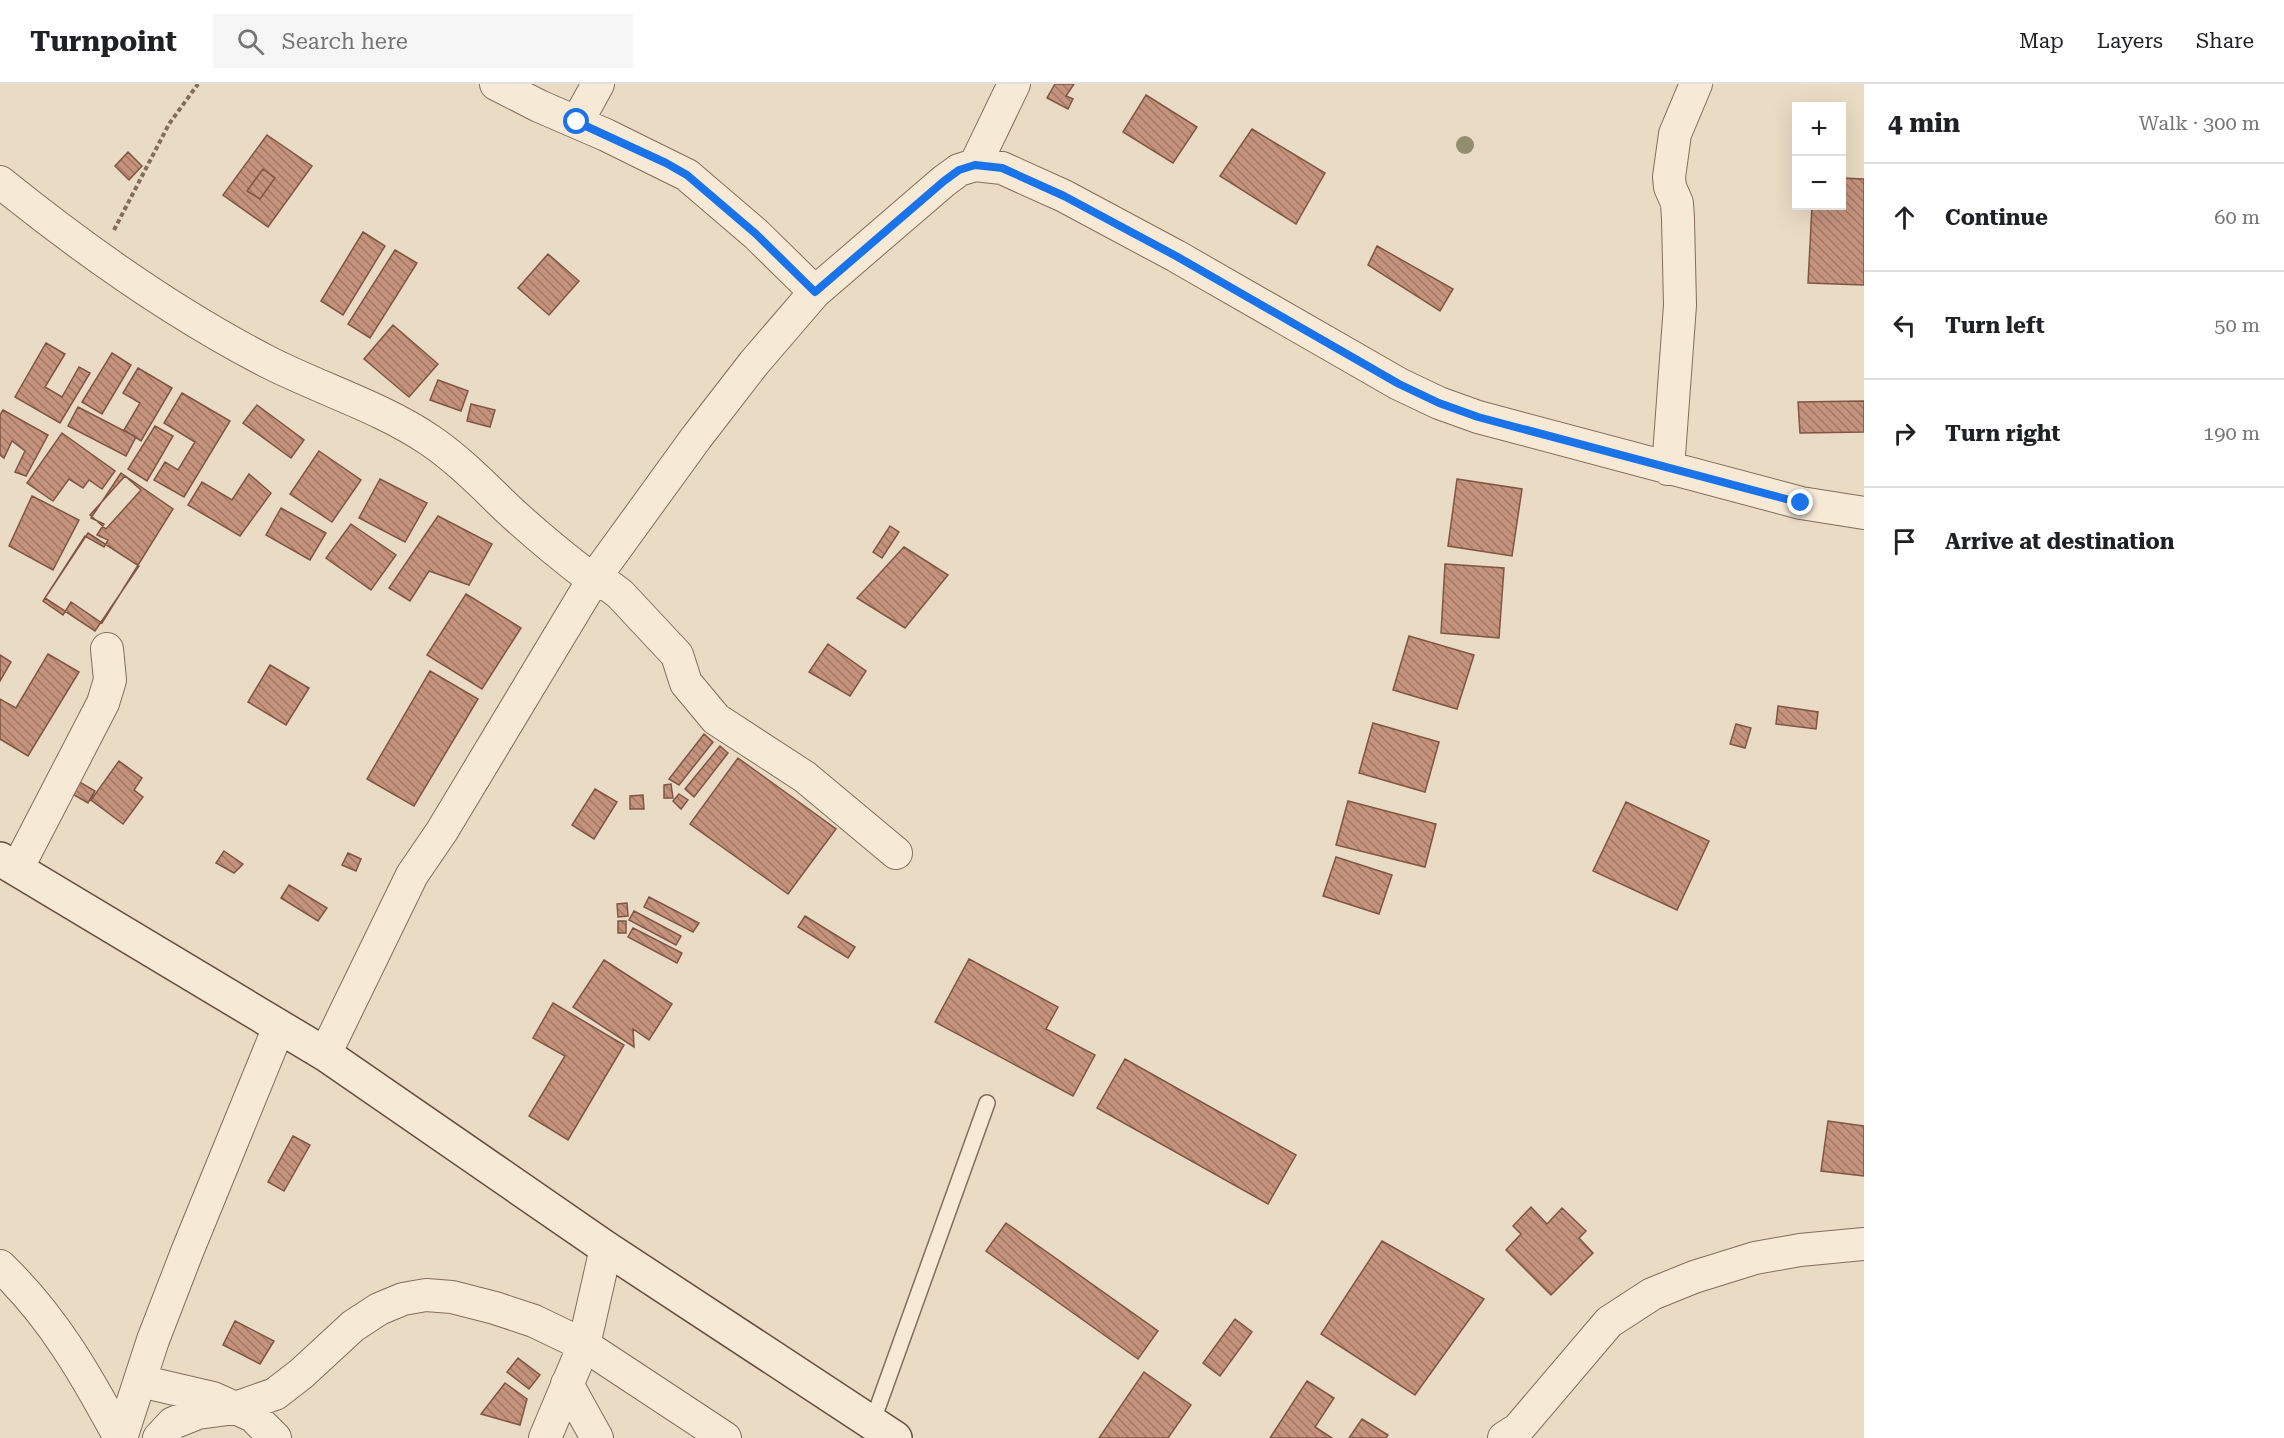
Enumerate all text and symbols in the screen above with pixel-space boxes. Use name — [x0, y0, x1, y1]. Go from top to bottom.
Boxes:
search box — [213, 14, 633, 68]
text: Turnpoint — [30, 25, 177, 58]
icon: search — [234, 25, 267, 58]
text: Search here — [282, 29, 408, 54]
text: Map — [2019, 29, 2064, 53]
text: Layers — [2097, 29, 2163, 53]
text: Share — [2196, 29, 2254, 53]
map controls — [1792, 102, 1846, 210]
button: + — [1792, 102, 1846, 156]
route start — [563, 108, 589, 134]
text: 4 min — [1888, 108, 1960, 138]
text: Walk · 300 m — [2139, 111, 2260, 135]
button: − — [1792, 156, 1846, 210]
icon: ahead — [1888, 201, 1921, 234]
text: Continue — [1945, 205, 2048, 230]
text: 60 m — [2214, 205, 2260, 229]
icon: left — [1888, 309, 1921, 342]
text: Turn left — [1945, 313, 2045, 338]
text: 50 m — [2214, 313, 2260, 337]
icon: right — [1888, 417, 1921, 450]
text: Turn right — [1945, 421, 2060, 446]
text: 190 m — [2203, 421, 2260, 445]
route end — [1787, 489, 1813, 515]
icon: arrive — [1888, 525, 1921, 558]
text: Arrive at destination — [1945, 529, 2174, 554]

